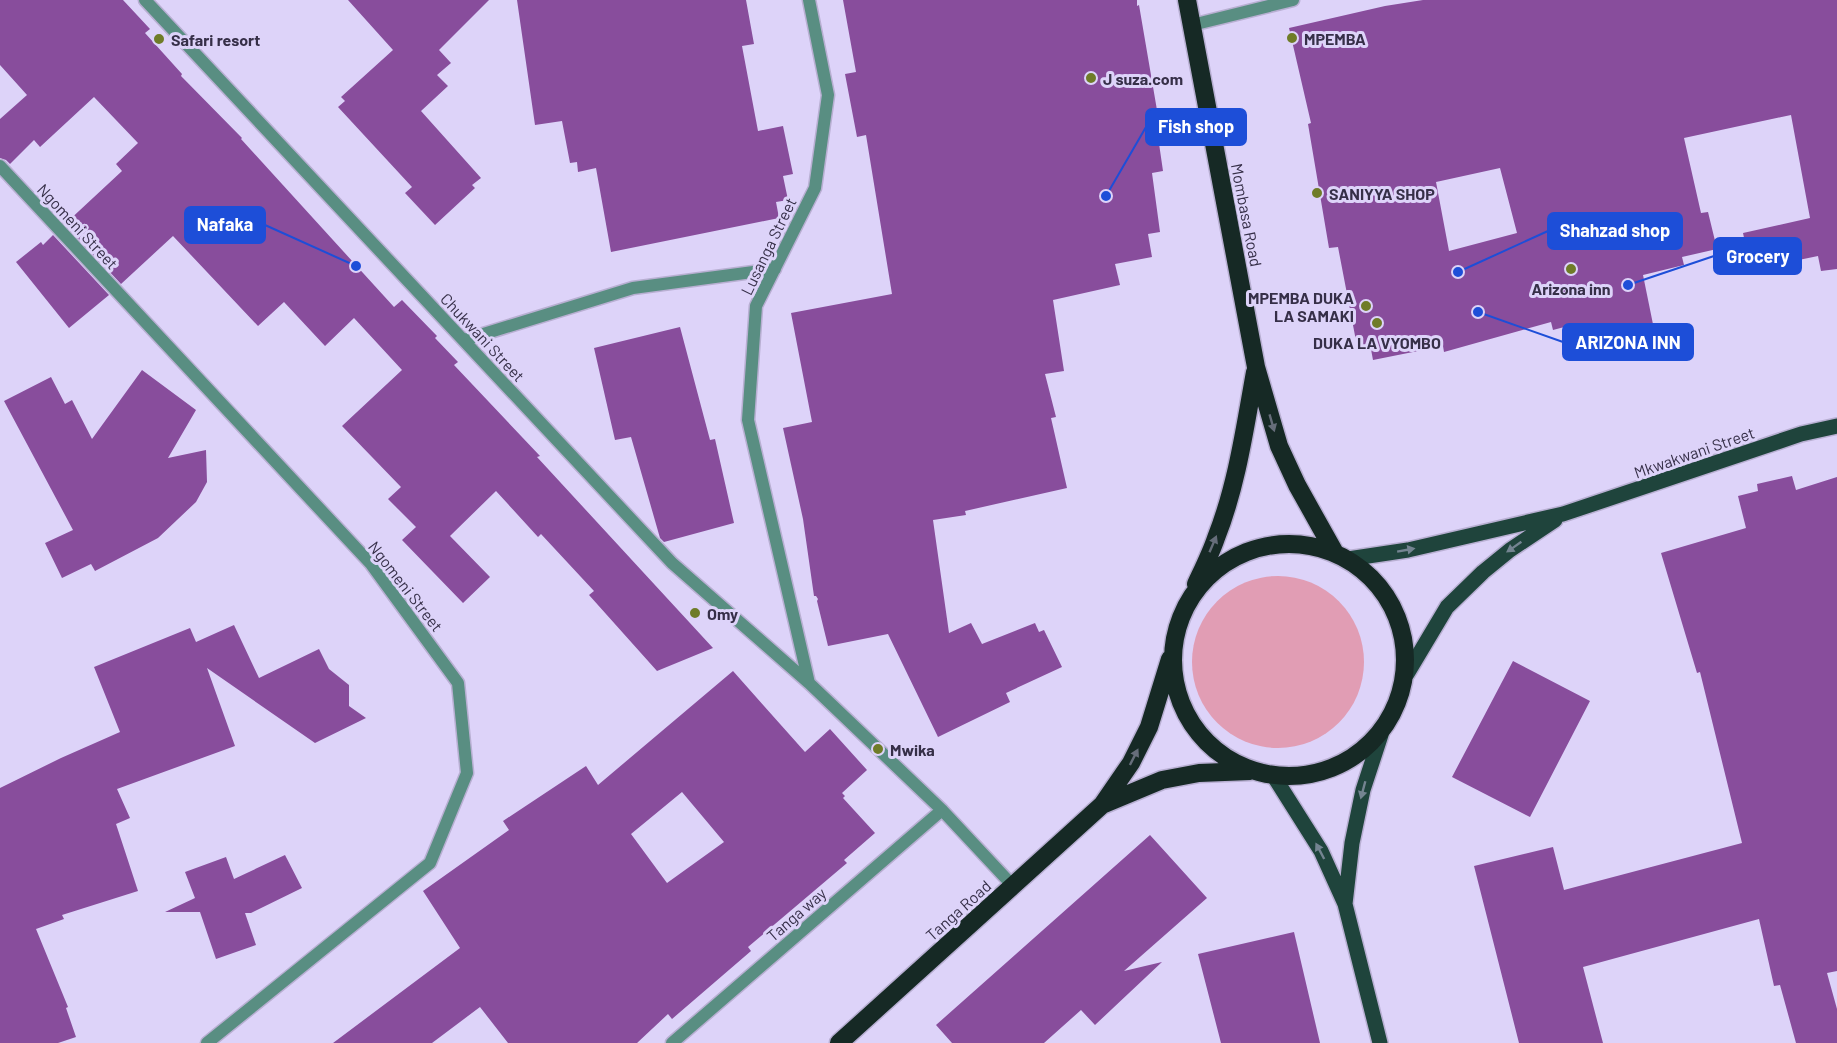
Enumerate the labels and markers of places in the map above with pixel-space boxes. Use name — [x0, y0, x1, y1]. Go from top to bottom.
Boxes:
place label: MPEMBA — [1304, 29, 1366, 48]
place label: Safari resort — [171, 30, 260, 49]
marker: MPEMBA — [1285, 31, 1299, 45]
marker: Safari resort — [152, 32, 166, 46]
place label: J suza.com — [1103, 69, 1183, 88]
marker: J suza.com — [1084, 71, 1098, 85]
callout: Fish shop — [1146, 109, 1246, 145]
place label: SANIYYA SHOP — [1329, 184, 1435, 203]
marker: SANIYYA SHOP — [1310, 186, 1324, 200]
callout: Nafaka — [185, 207, 265, 243]
callout: Shahzad shop — [1548, 213, 1682, 249]
callout: Grocery — [1714, 238, 1801, 274]
marker: Arizona inn — [1564, 262, 1578, 276]
place label: Arizona inn — [1531, 279, 1611, 298]
place label: MPEMBA DUKA LA SAMAKI — [1248, 288, 1354, 325]
marker: MPEMBA DUKA LA SAMAKI — [1359, 299, 1373, 313]
marker: DUKA LA VYOMBO — [1370, 316, 1384, 330]
callout: ARIZONA INN — [1563, 324, 1693, 360]
place label: DUKA LA VYOMBO — [1313, 333, 1441, 352]
place label: Omy — [707, 604, 738, 623]
marker: Omy — [688, 606, 702, 620]
place label: Mwika — [890, 740, 935, 759]
marker: Mwika — [871, 742, 885, 756]

